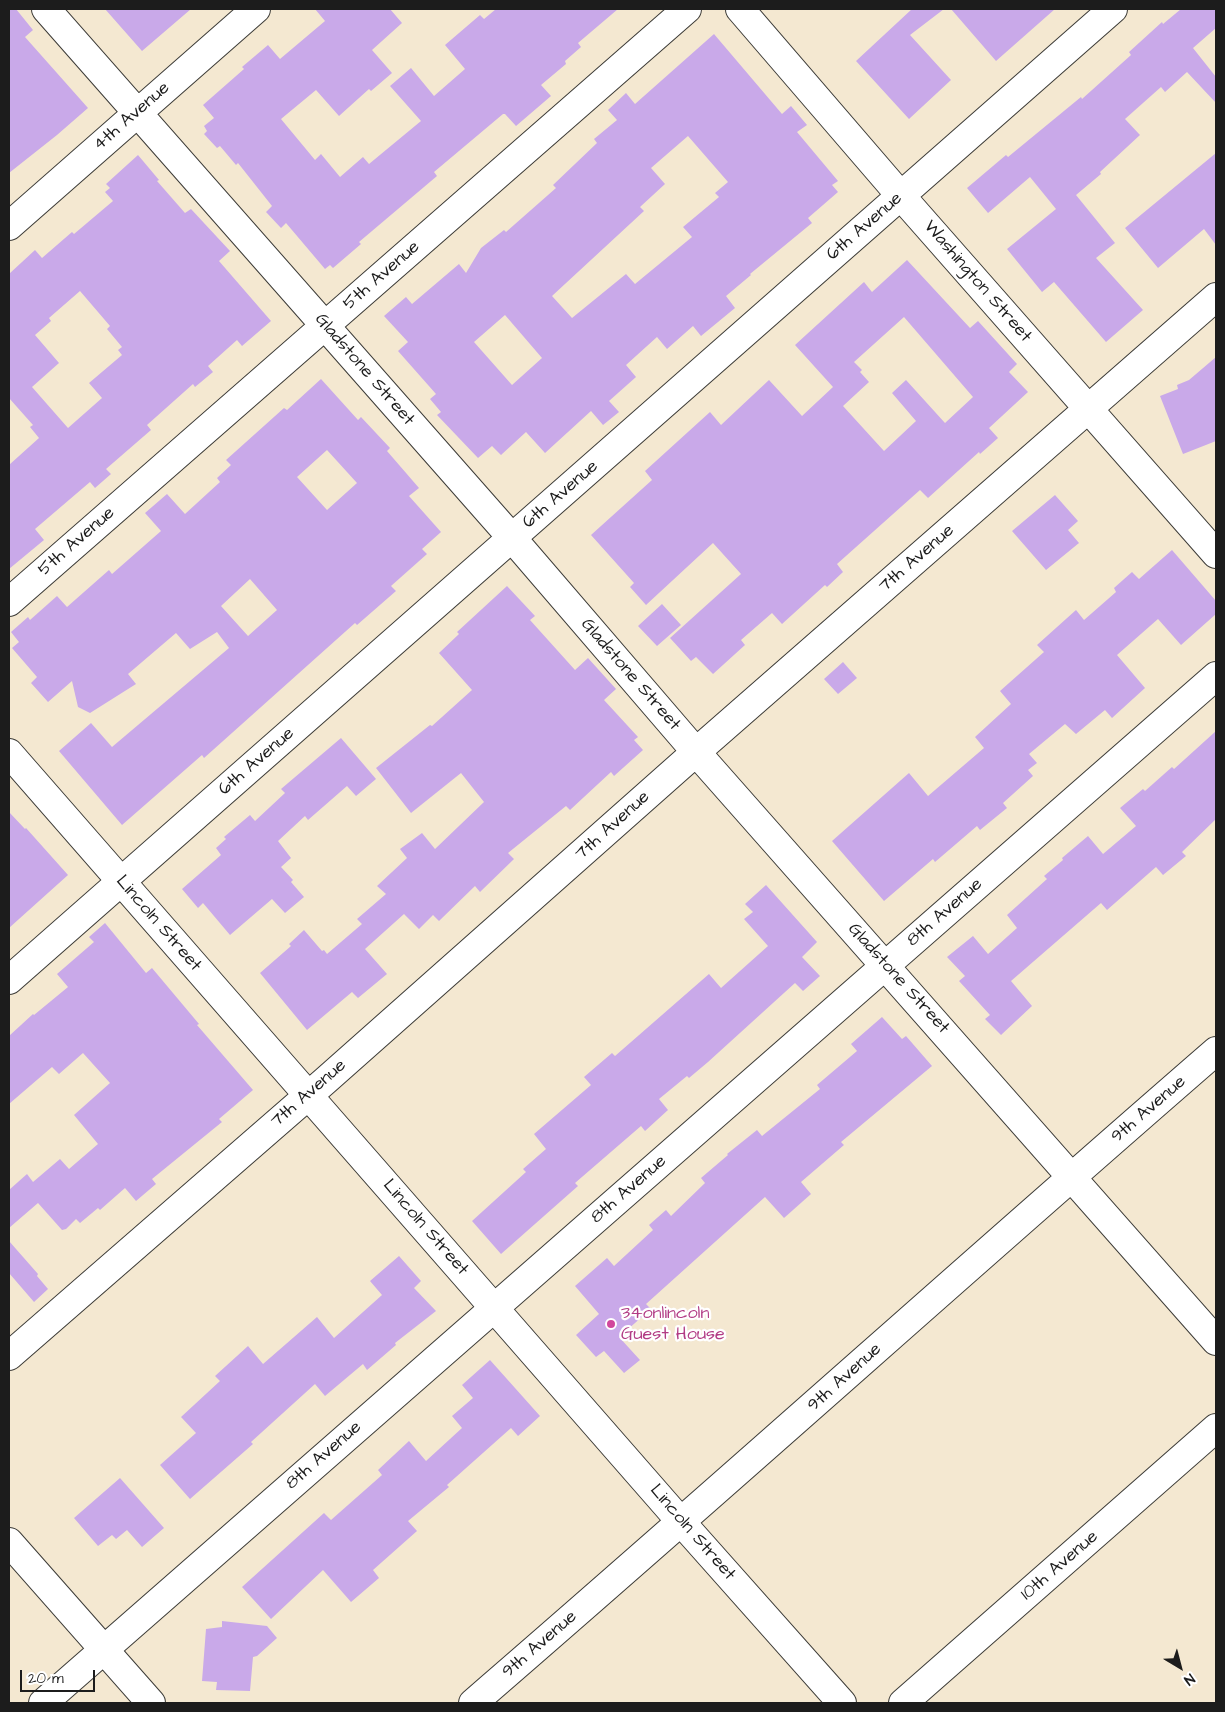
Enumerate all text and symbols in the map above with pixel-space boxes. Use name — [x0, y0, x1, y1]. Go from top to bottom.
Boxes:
street label: 4th Avenue — [89, 78, 175, 156]
street label: 6th Avenue — [823, 188, 907, 266]
street label: Washington Street — [918, 217, 1036, 347]
street label: 5th Avenue — [339, 237, 425, 315]
street label: Gladstone Street — [309, 309, 419, 431]
street label: 6th Avenue — [519, 456, 603, 534]
street label: 5th Avenue — [34, 503, 120, 581]
street label: 7th Avenue — [875, 520, 959, 598]
street label: Gladstone Street — [575, 614, 685, 736]
street label: 6th Avenue — [215, 723, 299, 801]
street label: 7th Avenue — [571, 787, 655, 865]
street label: Lincoln Street — [110, 872, 206, 976]
street label: 8th Avenue — [903, 874, 987, 952]
street label: Gladstone Street — [843, 919, 953, 1039]
street label: 7th Avenue — [267, 1055, 351, 1133]
street label: 9th Avenue — [1107, 1072, 1191, 1148]
street label: 8th Avenue — [587, 1151, 671, 1229]
street label: Lincoln Street — [377, 1176, 473, 1280]
place label: 34onlincoln Guest House — [621, 1303, 725, 1346]
marker: 34onlincoln Guest House — [605, 1318, 617, 1330]
street label: 9th Avenue — [804, 1339, 886, 1417]
street label: 8th Avenue — [282, 1417, 366, 1495]
street label: Lincoln Street — [644, 1481, 740, 1585]
street label: 10th Avenue — [1017, 1527, 1103, 1605]
street label: 9th Avenue — [498, 1607, 582, 1683]
north arrow — [1155, 1642, 1205, 1692]
scale bar — [22, 1660, 98, 1692]
text: 20 m — [28, 1668, 64, 1689]
text: N — [1180, 1668, 1199, 1690]

